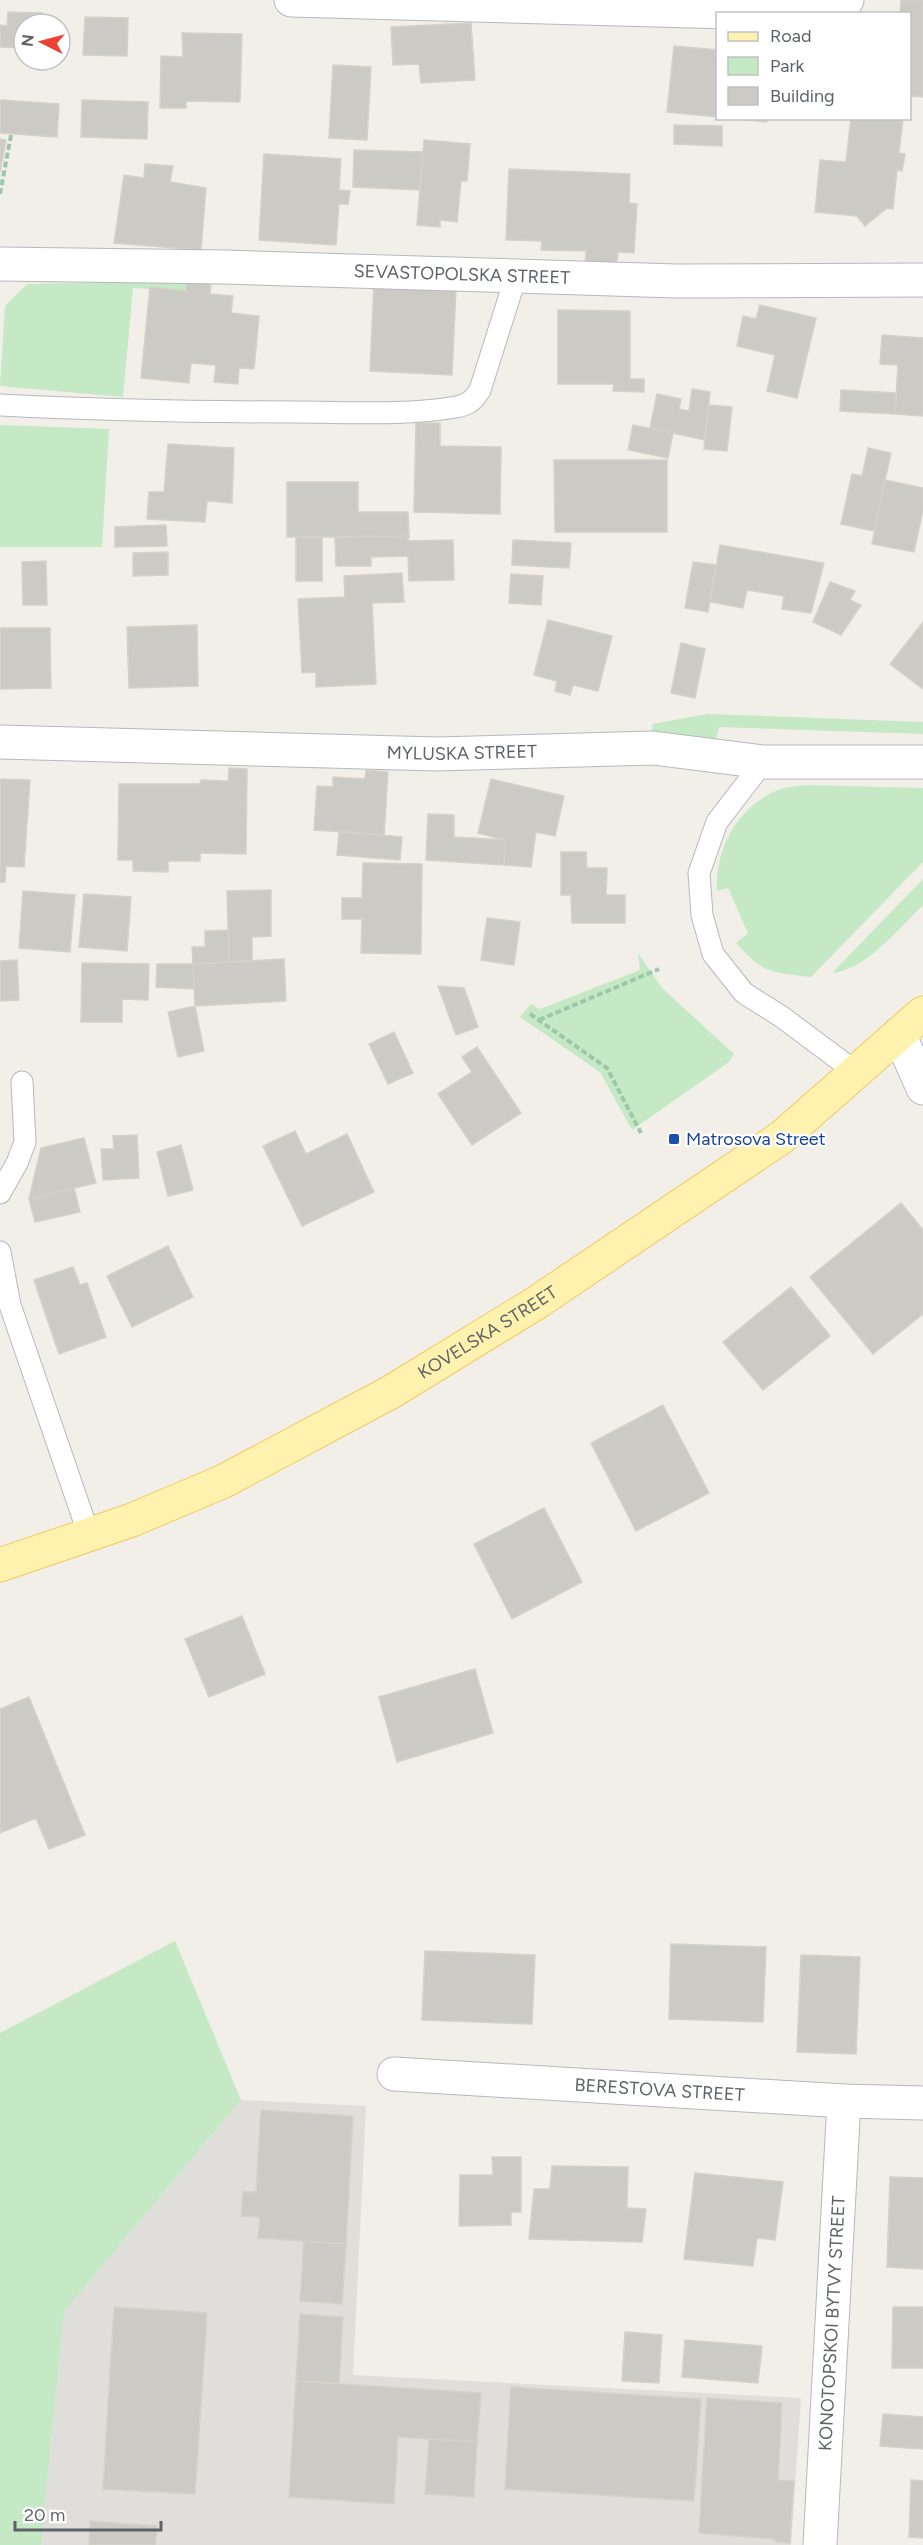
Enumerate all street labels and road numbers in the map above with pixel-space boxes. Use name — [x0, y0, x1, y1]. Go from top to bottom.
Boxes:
street label: SEVASTOPOLSKA STREET — [353, 260, 571, 289]
street label: MYLUSKA STREET — [386, 740, 537, 765]
street label: KOVELSKA STREET — [414, 1281, 561, 1384]
street label: BERESTOVA STREET — [574, 2074, 745, 2106]
street label: KONOTOPSKOI BYTVY STREET — [814, 2195, 850, 2452]

